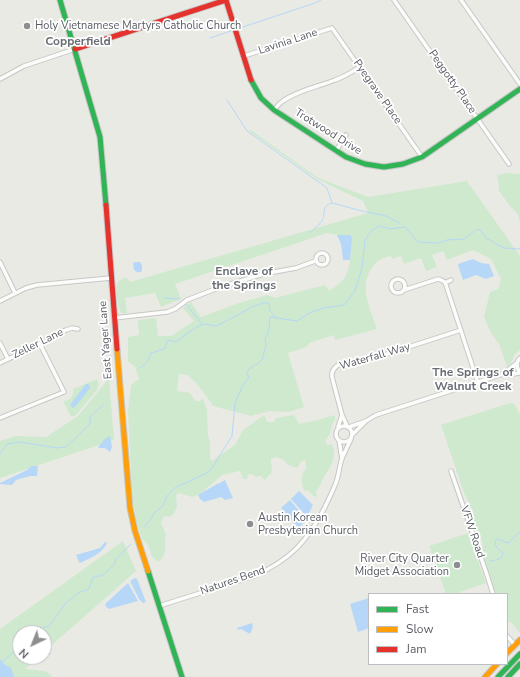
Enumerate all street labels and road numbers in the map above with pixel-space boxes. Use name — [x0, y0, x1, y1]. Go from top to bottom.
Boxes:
street label: Lavinia Lane — [257, 26, 319, 58]
street label: Peggotty Place — [425, 48, 479, 116]
street label: Pyegrave Place — [350, 57, 404, 127]
street label: Trotwood Drive — [292, 106, 364, 158]
street label: East Yager Lane — [97, 300, 115, 380]
street label: Zeller Lane — [10, 326, 66, 362]
street label: Waterfall Way — [338, 341, 412, 373]
street label: VFW Road — [457, 504, 487, 560]
street label: Natures Bend — [199, 564, 267, 598]

